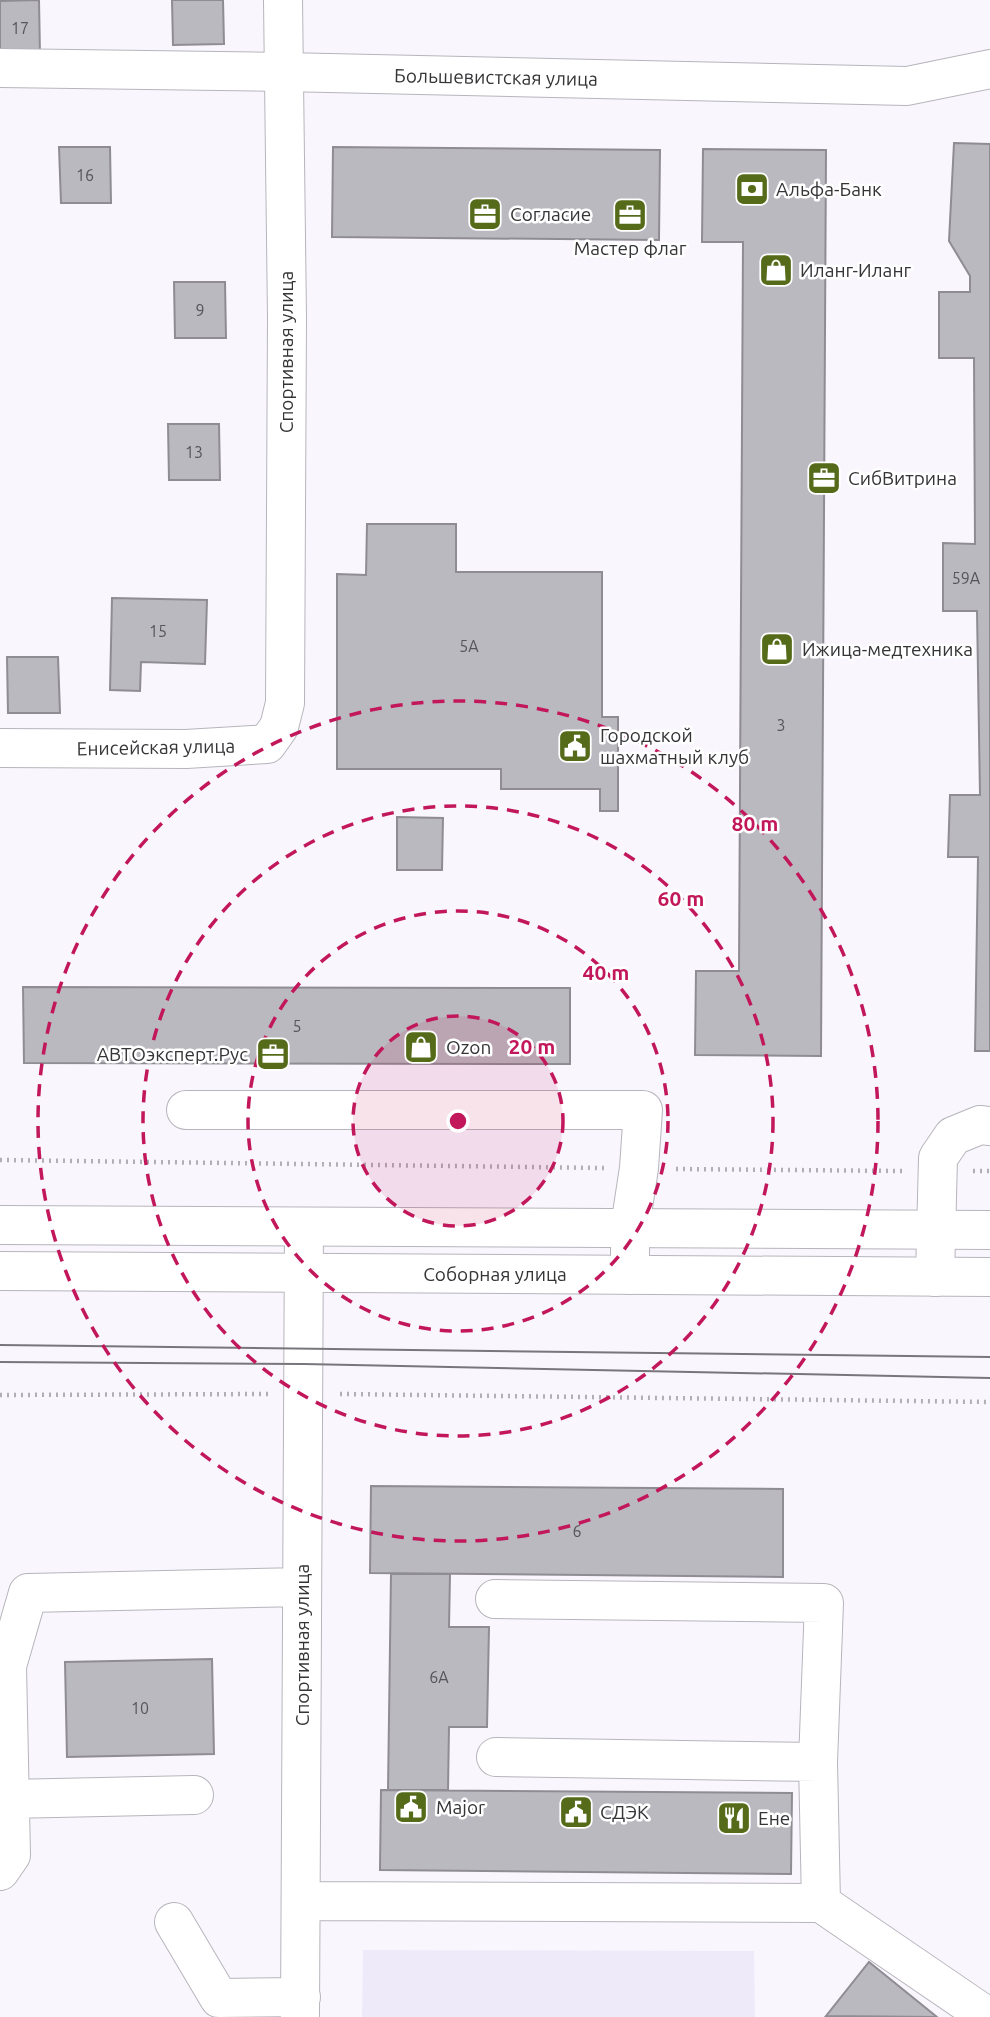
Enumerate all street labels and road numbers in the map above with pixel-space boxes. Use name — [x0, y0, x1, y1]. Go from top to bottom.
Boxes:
street label: Большевистская улица — [394, 64, 598, 90]
street label: Спортивная улица — [275, 271, 297, 433]
street label: Енисейская улица — [77, 735, 235, 759]
street label: Соборная улица — [423, 1263, 567, 1285]
street label: Спортивная улица — [291, 1564, 313, 1726]

